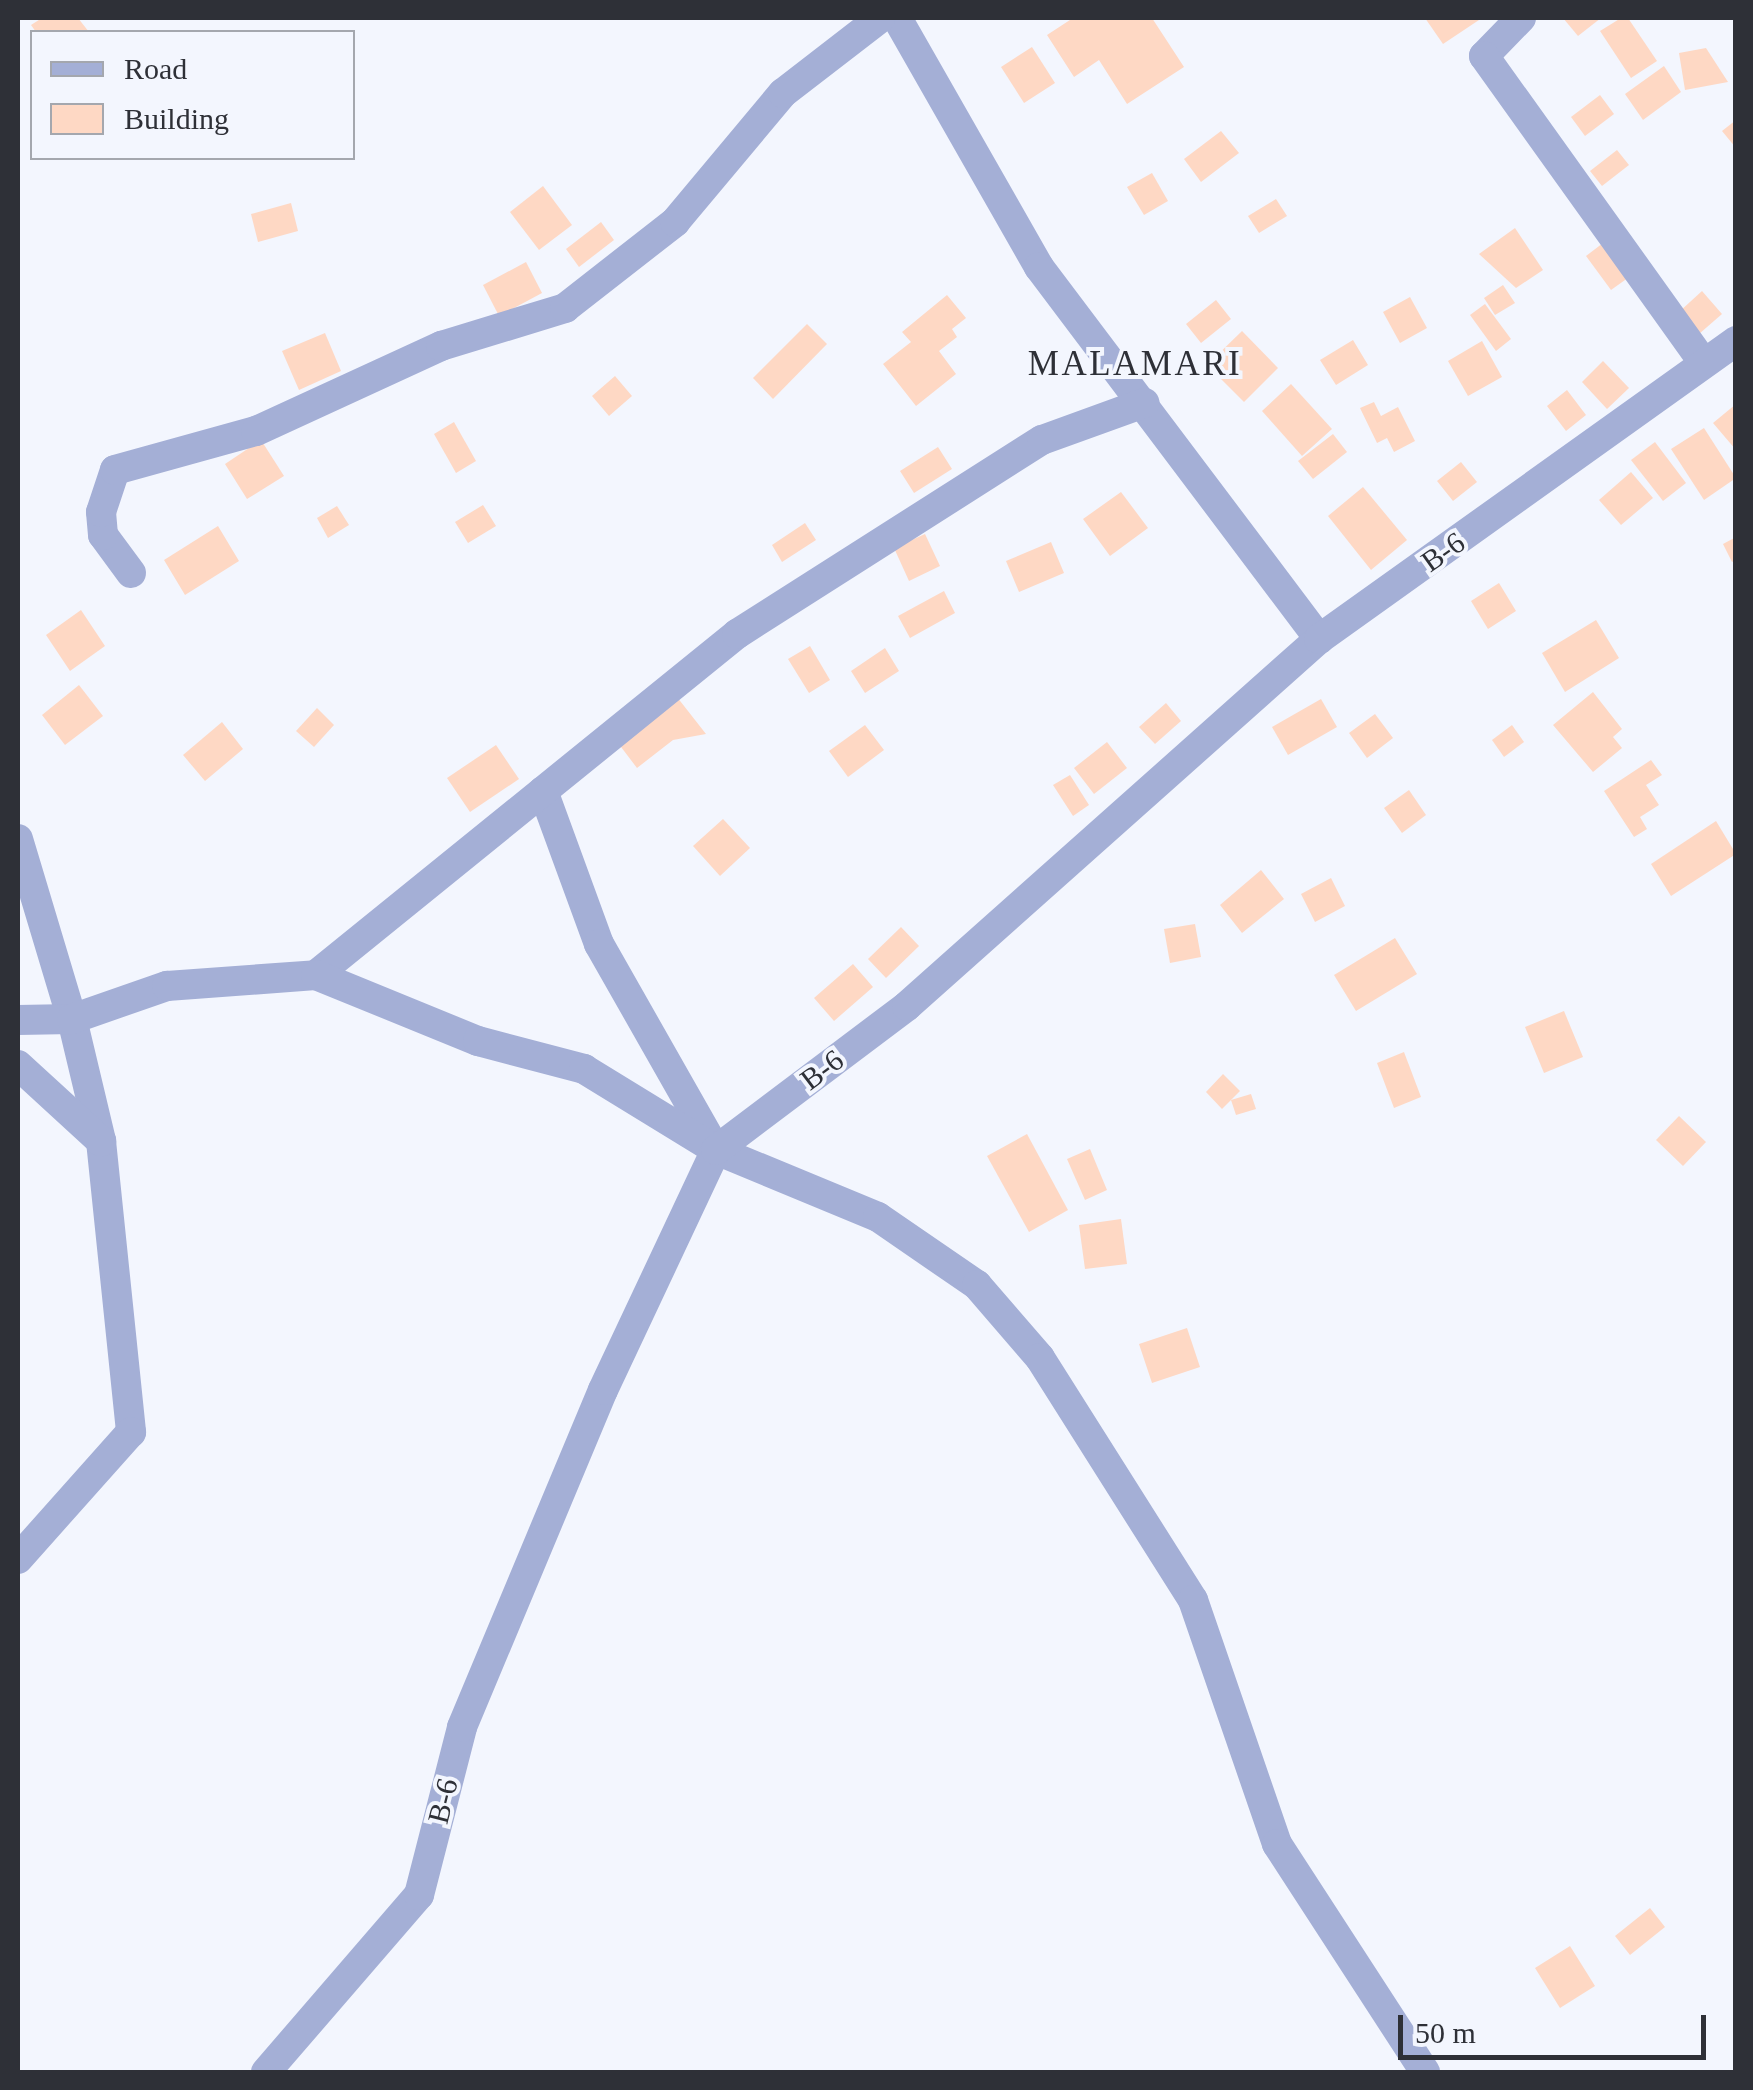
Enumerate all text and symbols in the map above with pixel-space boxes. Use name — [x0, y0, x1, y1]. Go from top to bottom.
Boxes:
legend — [30, 30, 355, 160]
text: Road — [124, 52, 187, 85]
text: Building — [124, 102, 229, 135]
district label: MALAMARI — [1028, 343, 1242, 385]
street label: B-6 — [1414, 524, 1472, 580]
street label: B-6 — [793, 1042, 851, 1098]
street label: B-6 — [420, 1775, 466, 1827]
scale bar — [1403, 1995, 1710, 2057]
text: 50 m — [1415, 2016, 1476, 2049]

